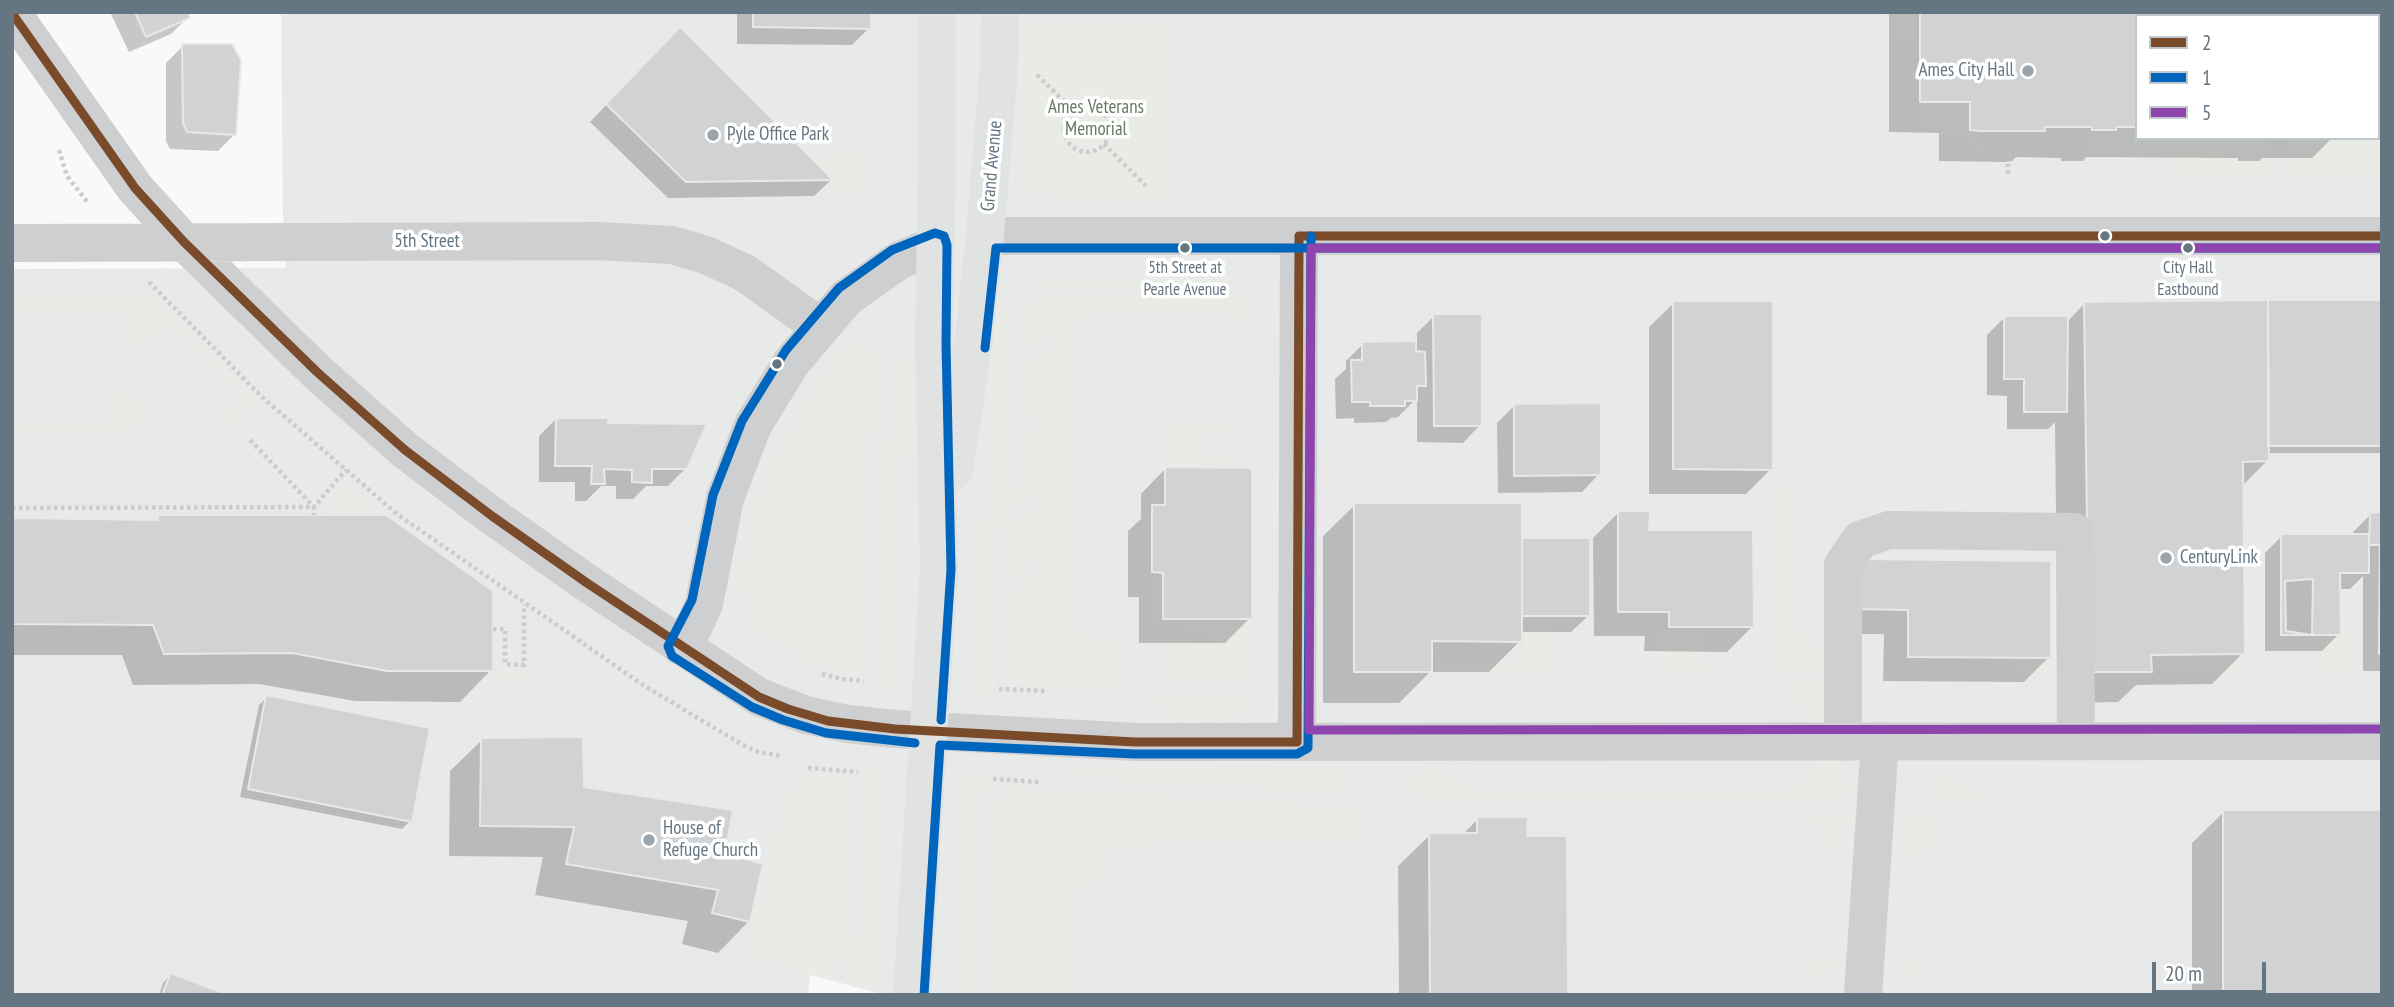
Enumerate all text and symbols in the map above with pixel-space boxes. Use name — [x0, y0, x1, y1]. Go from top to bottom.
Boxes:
legend — [2135, 14, 2380, 140]
text: 2 — [2202, 29, 2211, 56]
place label: Ames City Hall — [1919, 60, 2014, 82]
marker: Ames City Hall — [2020, 63, 2036, 79]
text: 1 — [2202, 64, 2211, 91]
park label: Ames Veterans Memorial — [1048, 97, 1144, 141]
text: 5 — [2202, 99, 2211, 126]
street label: Grand Avenue — [977, 120, 1007, 212]
place label: Pyle Office Park — [727, 124, 829, 146]
marker: Pyle Office Park — [705, 127, 721, 143]
unlabelled marker — [2098, 229, 2112, 243]
street label: 5th Street — [394, 231, 460, 253]
marker: 5th Street at Pearle Avenue — [1178, 241, 1192, 255]
marker: City Hall Eastbound — [2181, 241, 2195, 255]
place label: 5th Street at Pearle Avenue — [1143, 258, 1227, 298]
place label: City Hall Eastbound — [2157, 258, 2219, 298]
unlabelled marker — [770, 357, 784, 371]
place label: CenturyLink — [2180, 547, 2258, 569]
marker: CenturyLink — [2158, 550, 2174, 566]
place label: House of Refuge Church — [663, 818, 758, 862]
marker: House of Refuge Church — [641, 832, 657, 848]
scale bar — [2156, 948, 2270, 992]
text: 20 m — [2165, 960, 2202, 987]

